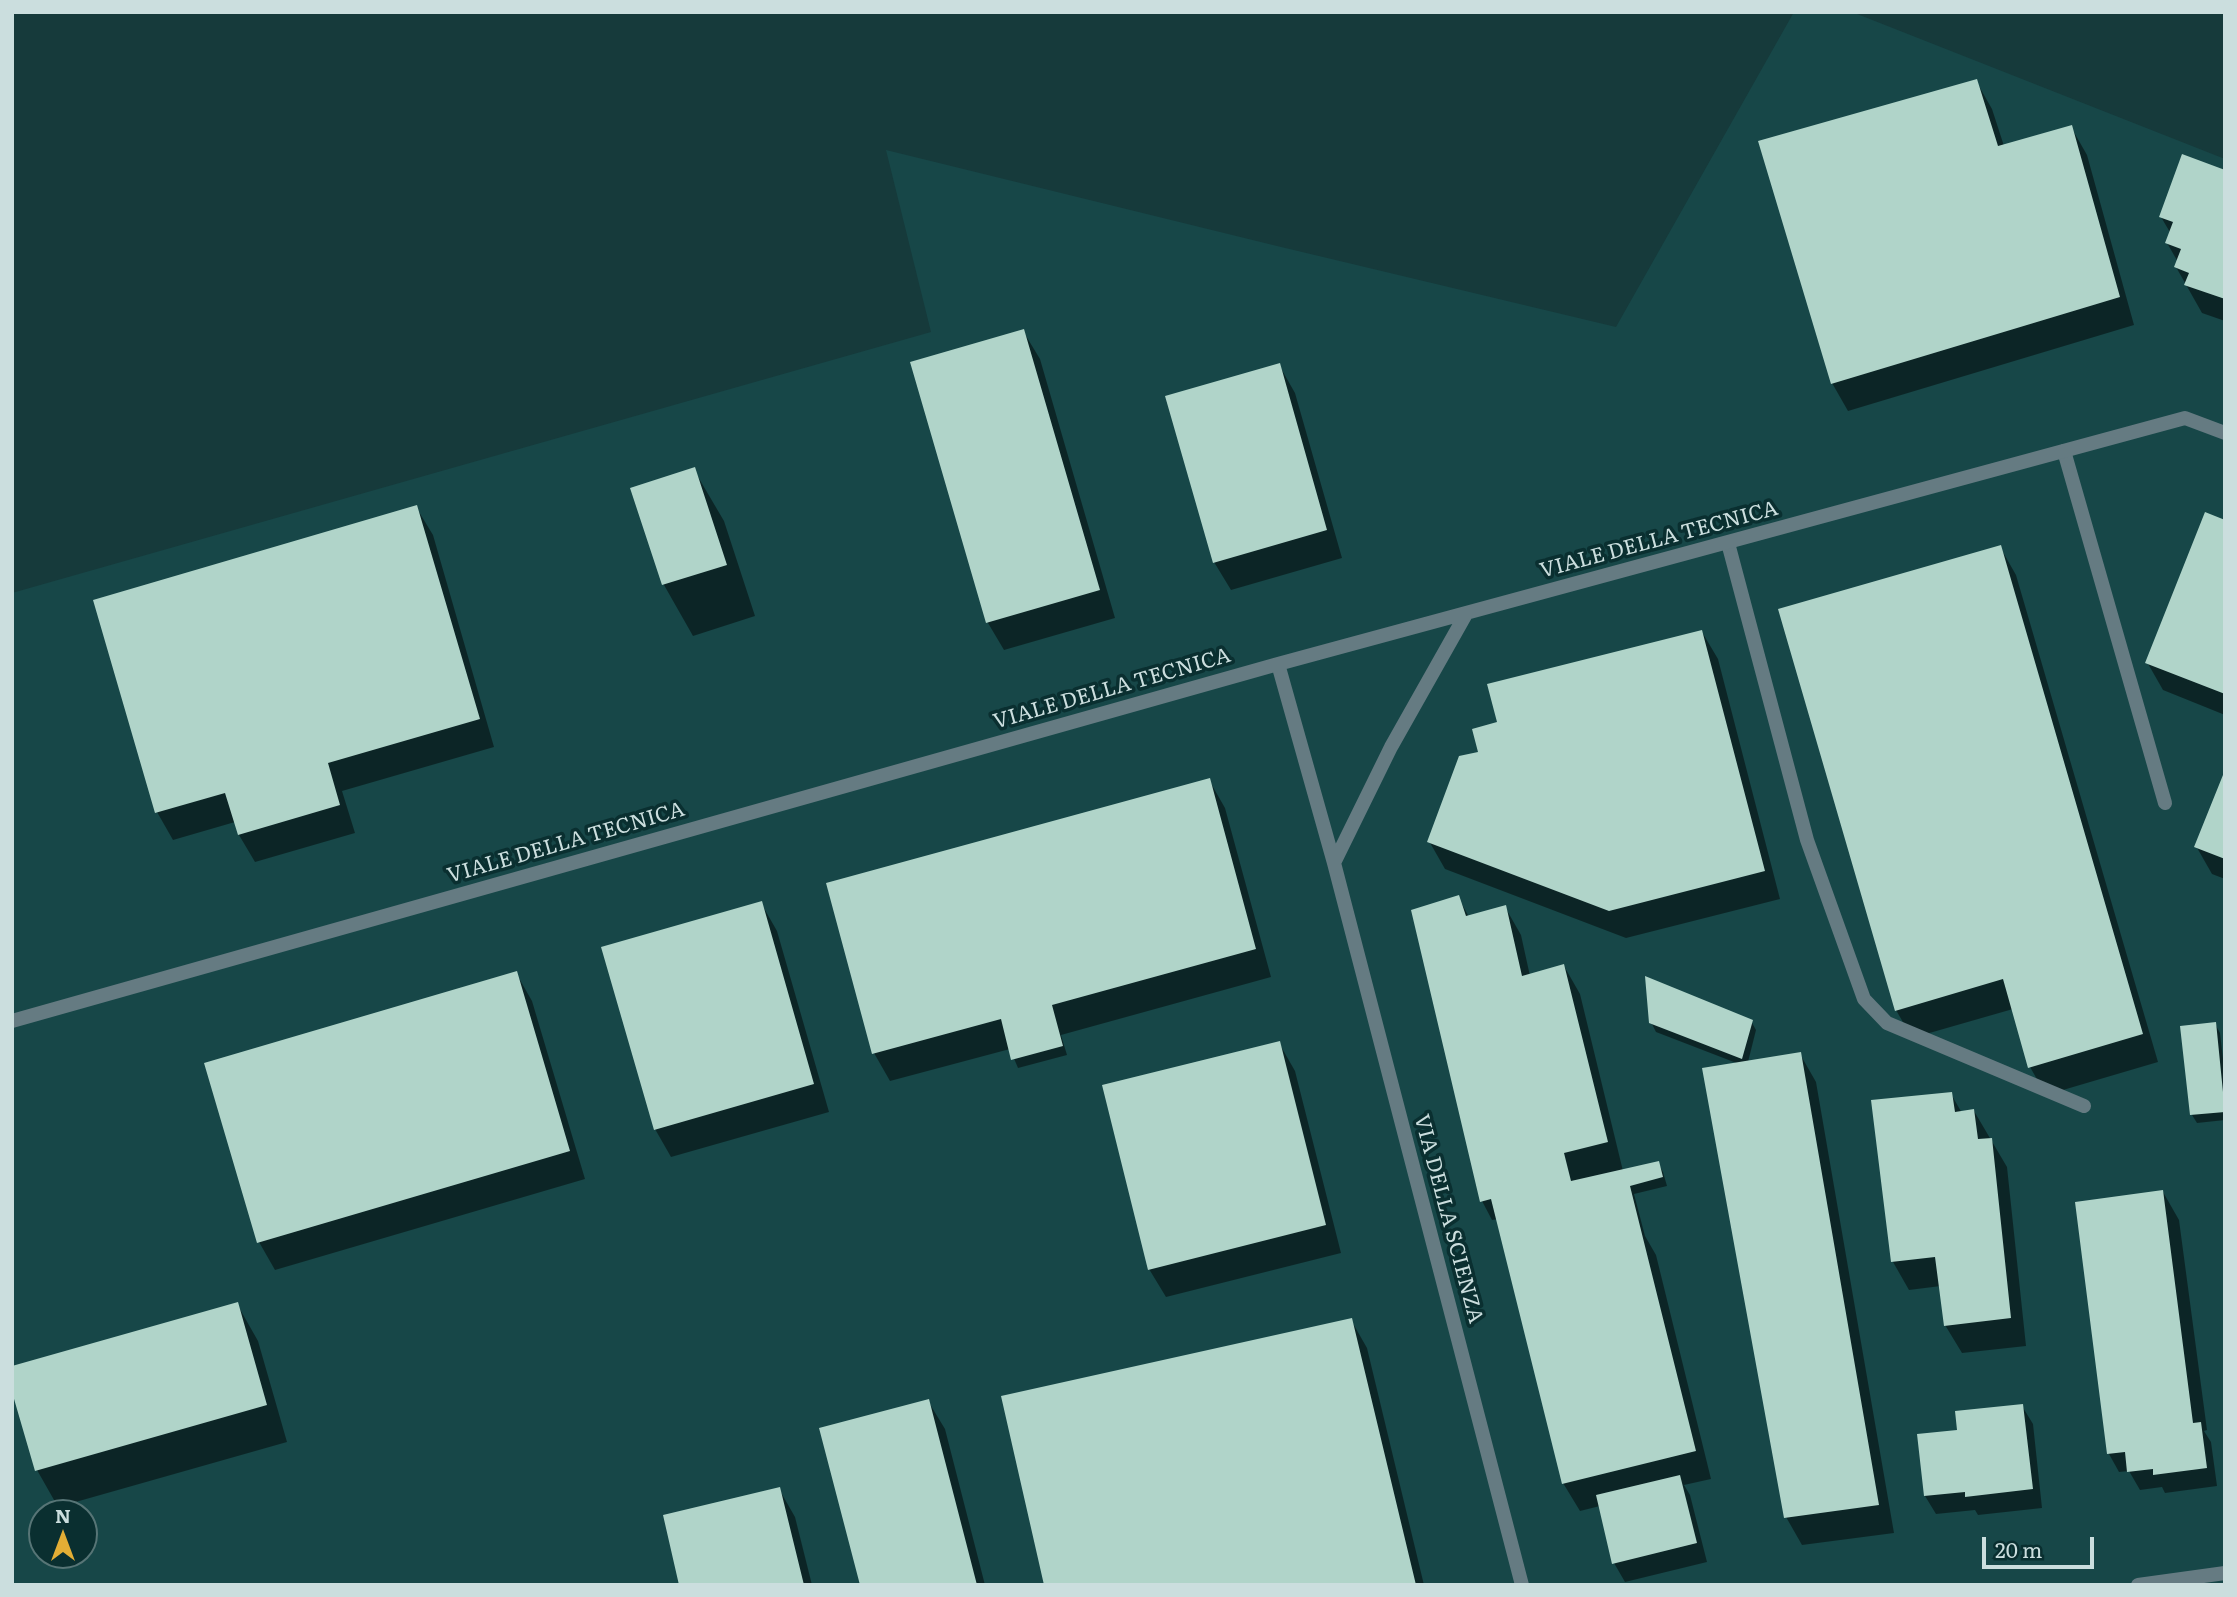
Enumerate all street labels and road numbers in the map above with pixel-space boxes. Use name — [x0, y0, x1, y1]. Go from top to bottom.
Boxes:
street label: VIALE DELLA TECNICA — [1537, 496, 1781, 584]
street label: VIALE DELLA TECNICA — [990, 643, 1234, 735]
street label: VIALE DELLA TECNICA — [444, 797, 688, 889]
street label: VIA DELLA SCIENZA — [1408, 1112, 1488, 1326]

